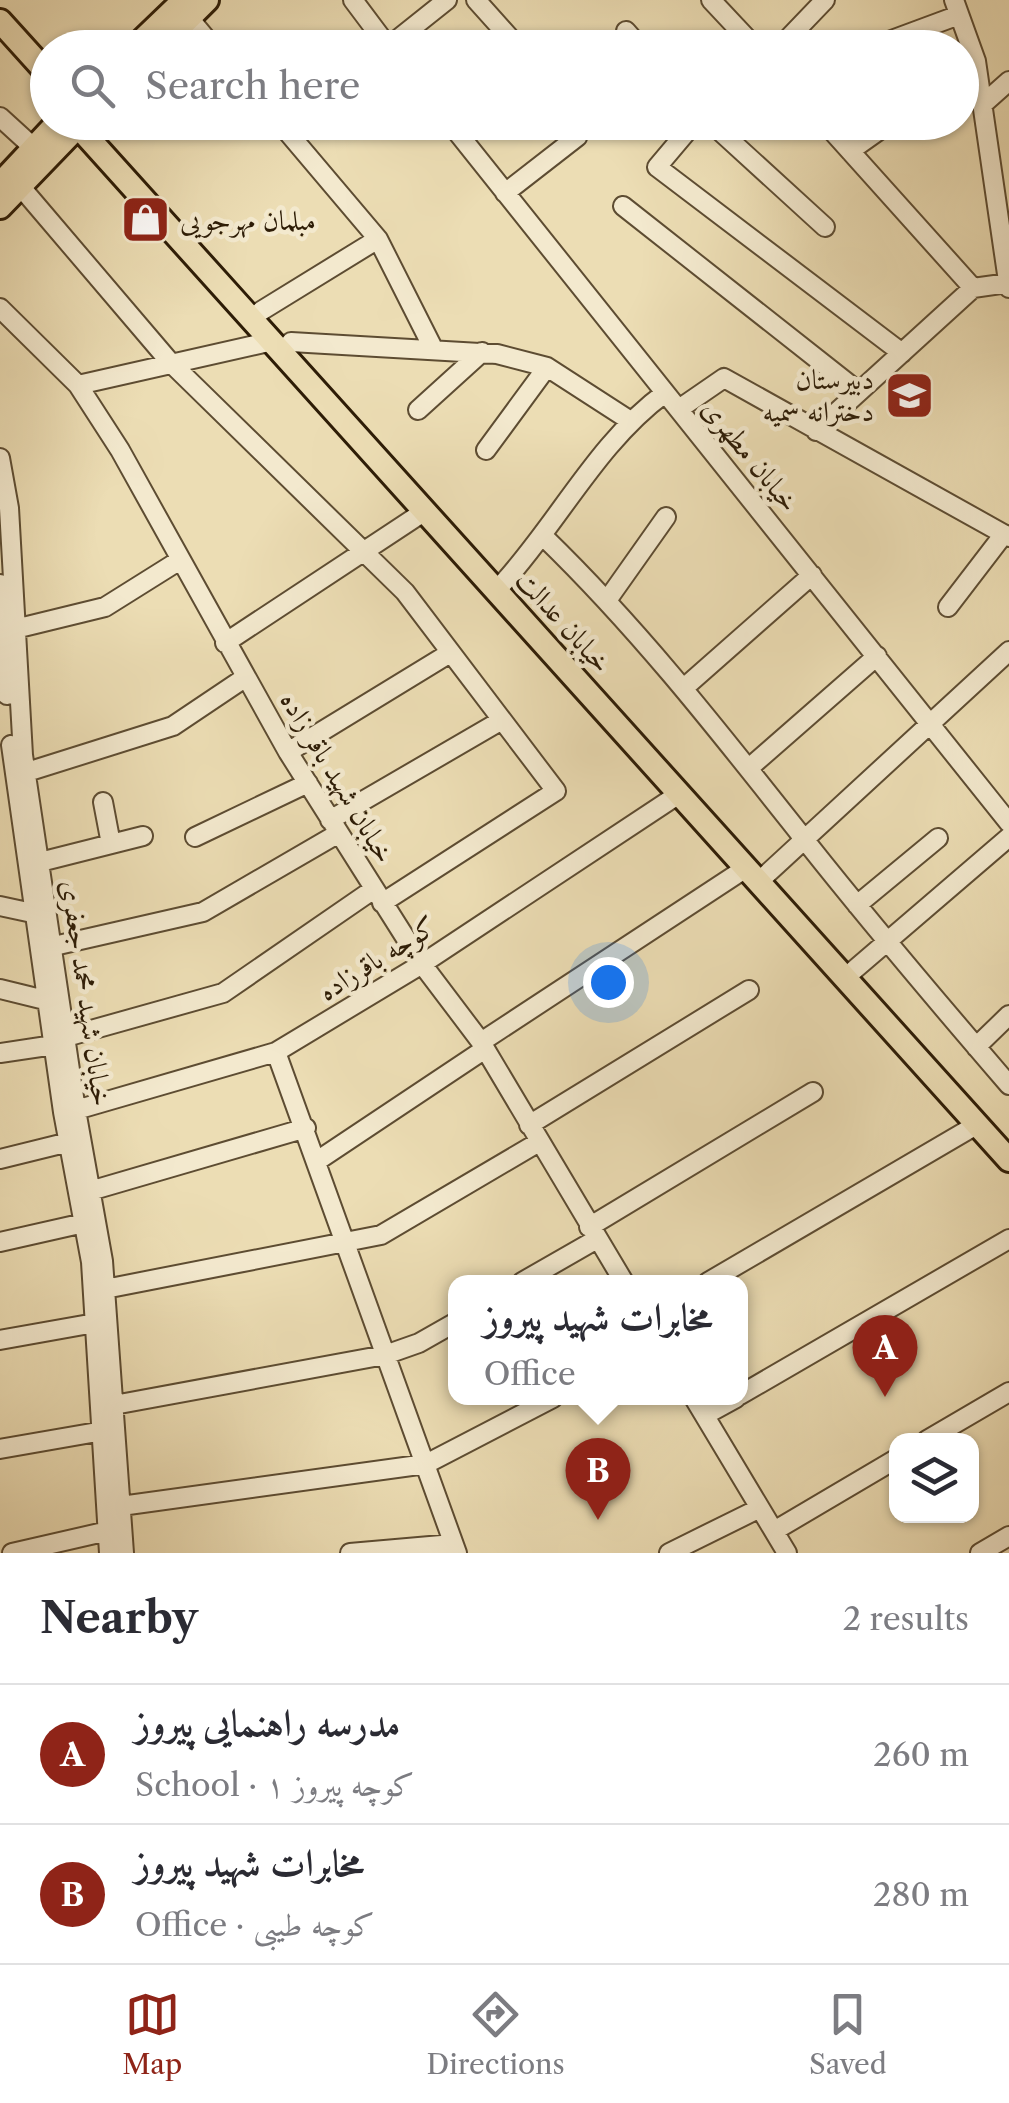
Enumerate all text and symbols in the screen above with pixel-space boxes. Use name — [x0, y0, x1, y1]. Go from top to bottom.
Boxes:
search box — [30, 30, 979, 140]
icon: search — [65, 58, 120, 113]
text: Search here — [145, 62, 360, 109]
shop icon: مبلمان مهرجویی — [119, 194, 171, 246]
place label: مبلمان مهرجویی — [180, 203, 316, 239]
place label: دبیرستان دخترانه سمیه — [763, 362, 874, 428]
school or university icon: دبیرستان دخترانه سمیه — [883, 369, 935, 421]
street label: خیابان مطهری — [695, 392, 807, 519]
street label: خیابان عدالت — [509, 563, 619, 679]
street label: خیابان شهید باقر زاده — [272, 685, 403, 870]
street label: خیابان شهید محمد جعفری — [52, 878, 120, 1109]
street label: کوچه باقرزاده — [312, 908, 444, 1010]
your location — [583, 957, 634, 1008]
popup — [448, 1275, 748, 1405]
text: مخابرات شهید پیروز — [484, 1293, 712, 1340]
pin: A — [852, 1314, 918, 1397]
text: Office — [484, 1354, 576, 1393]
map controls — [889, 1433, 979, 1523]
button: layers — [889, 1433, 979, 1523]
pin: B — [566, 1438, 630, 1520]
text: Nearby — [40, 1592, 198, 1644]
text: 2 results — [843, 1599, 969, 1638]
text: مدرسه راهنمایی پیروز — [135, 1699, 400, 1746]
text: A — [60, 1735, 85, 1774]
text: 260 m — [873, 1735, 969, 1774]
text: School · کوچه پیروز ۱ — [135, 1765, 414, 1804]
text: مخابرات شهید پیروز — [135, 1839, 364, 1886]
text: B — [61, 1875, 84, 1914]
text: 280 m — [873, 1875, 969, 1914]
text: Office · کوچه طیبی — [135, 1905, 375, 1944]
tab: Map — [122, 1987, 182, 2081]
tab: Directions — [426, 1987, 565, 2081]
tab: Saved — [809, 1987, 887, 2081]

